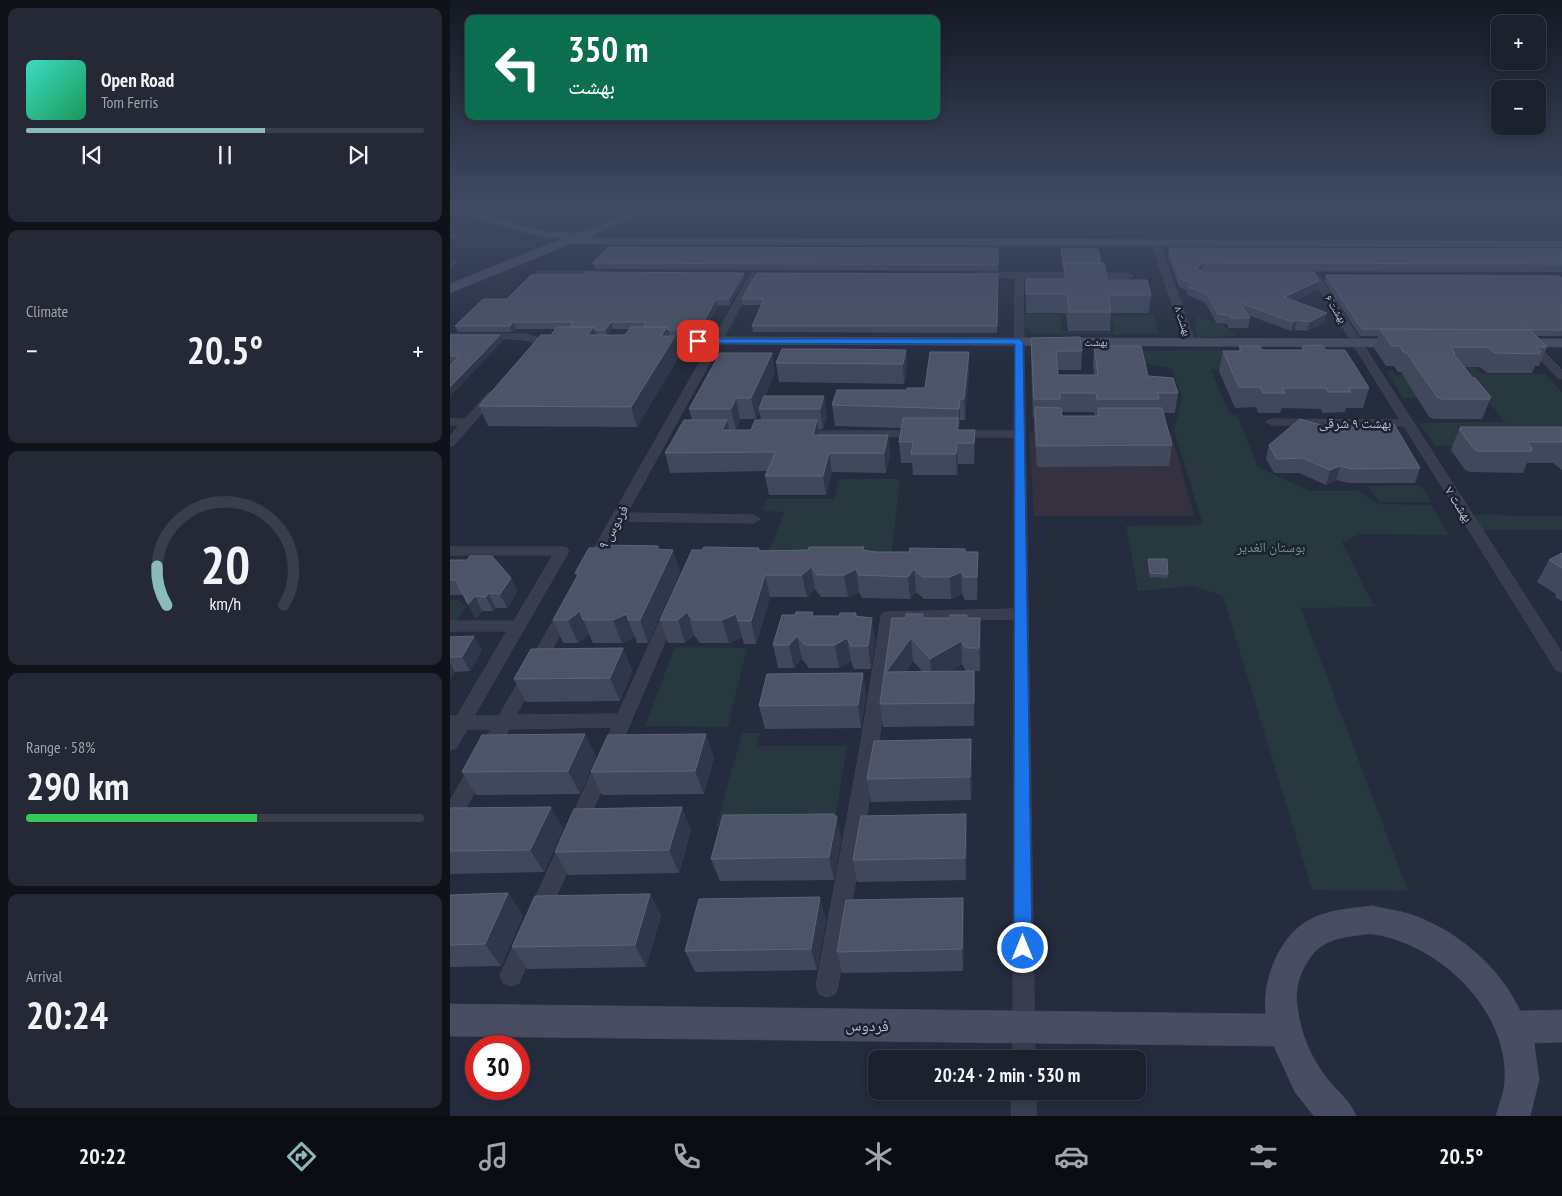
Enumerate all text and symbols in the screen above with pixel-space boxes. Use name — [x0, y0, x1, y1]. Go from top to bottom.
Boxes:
map controls — [1491, 15, 1546, 135]
button: + — [1491, 15, 1546, 70]
text: 350 m — [568, 26, 649, 72]
icon: left — [485, 35, 550, 100]
text: Open Road — [101, 68, 174, 92]
text: بهشت — [568, 72, 615, 100]
button: − — [1491, 80, 1546, 135]
text: Tom Ferris — [101, 92, 158, 112]
icon: previous — [78, 141, 106, 169]
icon: pause — [211, 141, 239, 169]
icon: next — [344, 141, 372, 169]
street label: بهشت ۶ — [1322, 292, 1350, 326]
text: Climate — [26, 301, 68, 321]
street label: بهشت ۸ — [1171, 304, 1195, 338]
pin — [677, 320, 719, 362]
text: 20.5° — [187, 325, 263, 374]
icon: arrive — [684, 327, 712, 355]
text: − — [26, 332, 38, 369]
text: + — [412, 332, 424, 369]
street label: بهشت — [1084, 335, 1108, 349]
street label: بهشت ۹ شرقی — [1319, 414, 1391, 432]
street label: بهشت ۷ — [1441, 483, 1477, 525]
street label: فردوس ۹ — [594, 502, 632, 552]
text: 20 — [200, 531, 250, 598]
park label: بوستان الغدیر — [1236, 538, 1305, 556]
text: km/h — [209, 592, 241, 615]
text: Range · 58% — [26, 737, 95, 757]
text: 290 km — [26, 761, 129, 810]
position arrow — [996, 921, 1048, 973]
text: Arrival — [26, 966, 62, 986]
text: 20:24 — [26, 990, 108, 1039]
street label: فردوس — [845, 1015, 889, 1036]
speed limit sign: 30 — [465, 1035, 530, 1100]
text: 20:24 · 2 min · 530 m — [934, 1063, 1080, 1087]
icon: directions — [284, 1139, 319, 1174]
icon: music — [476, 1139, 511, 1174]
icon: phone — [669, 1139, 704, 1174]
icon: climate — [861, 1139, 896, 1174]
icon: car — [1054, 1139, 1089, 1174]
icon: filters — [1246, 1139, 1281, 1174]
text: 20:22 — [79, 1142, 126, 1170]
text: 20.5° — [1439, 1142, 1483, 1170]

